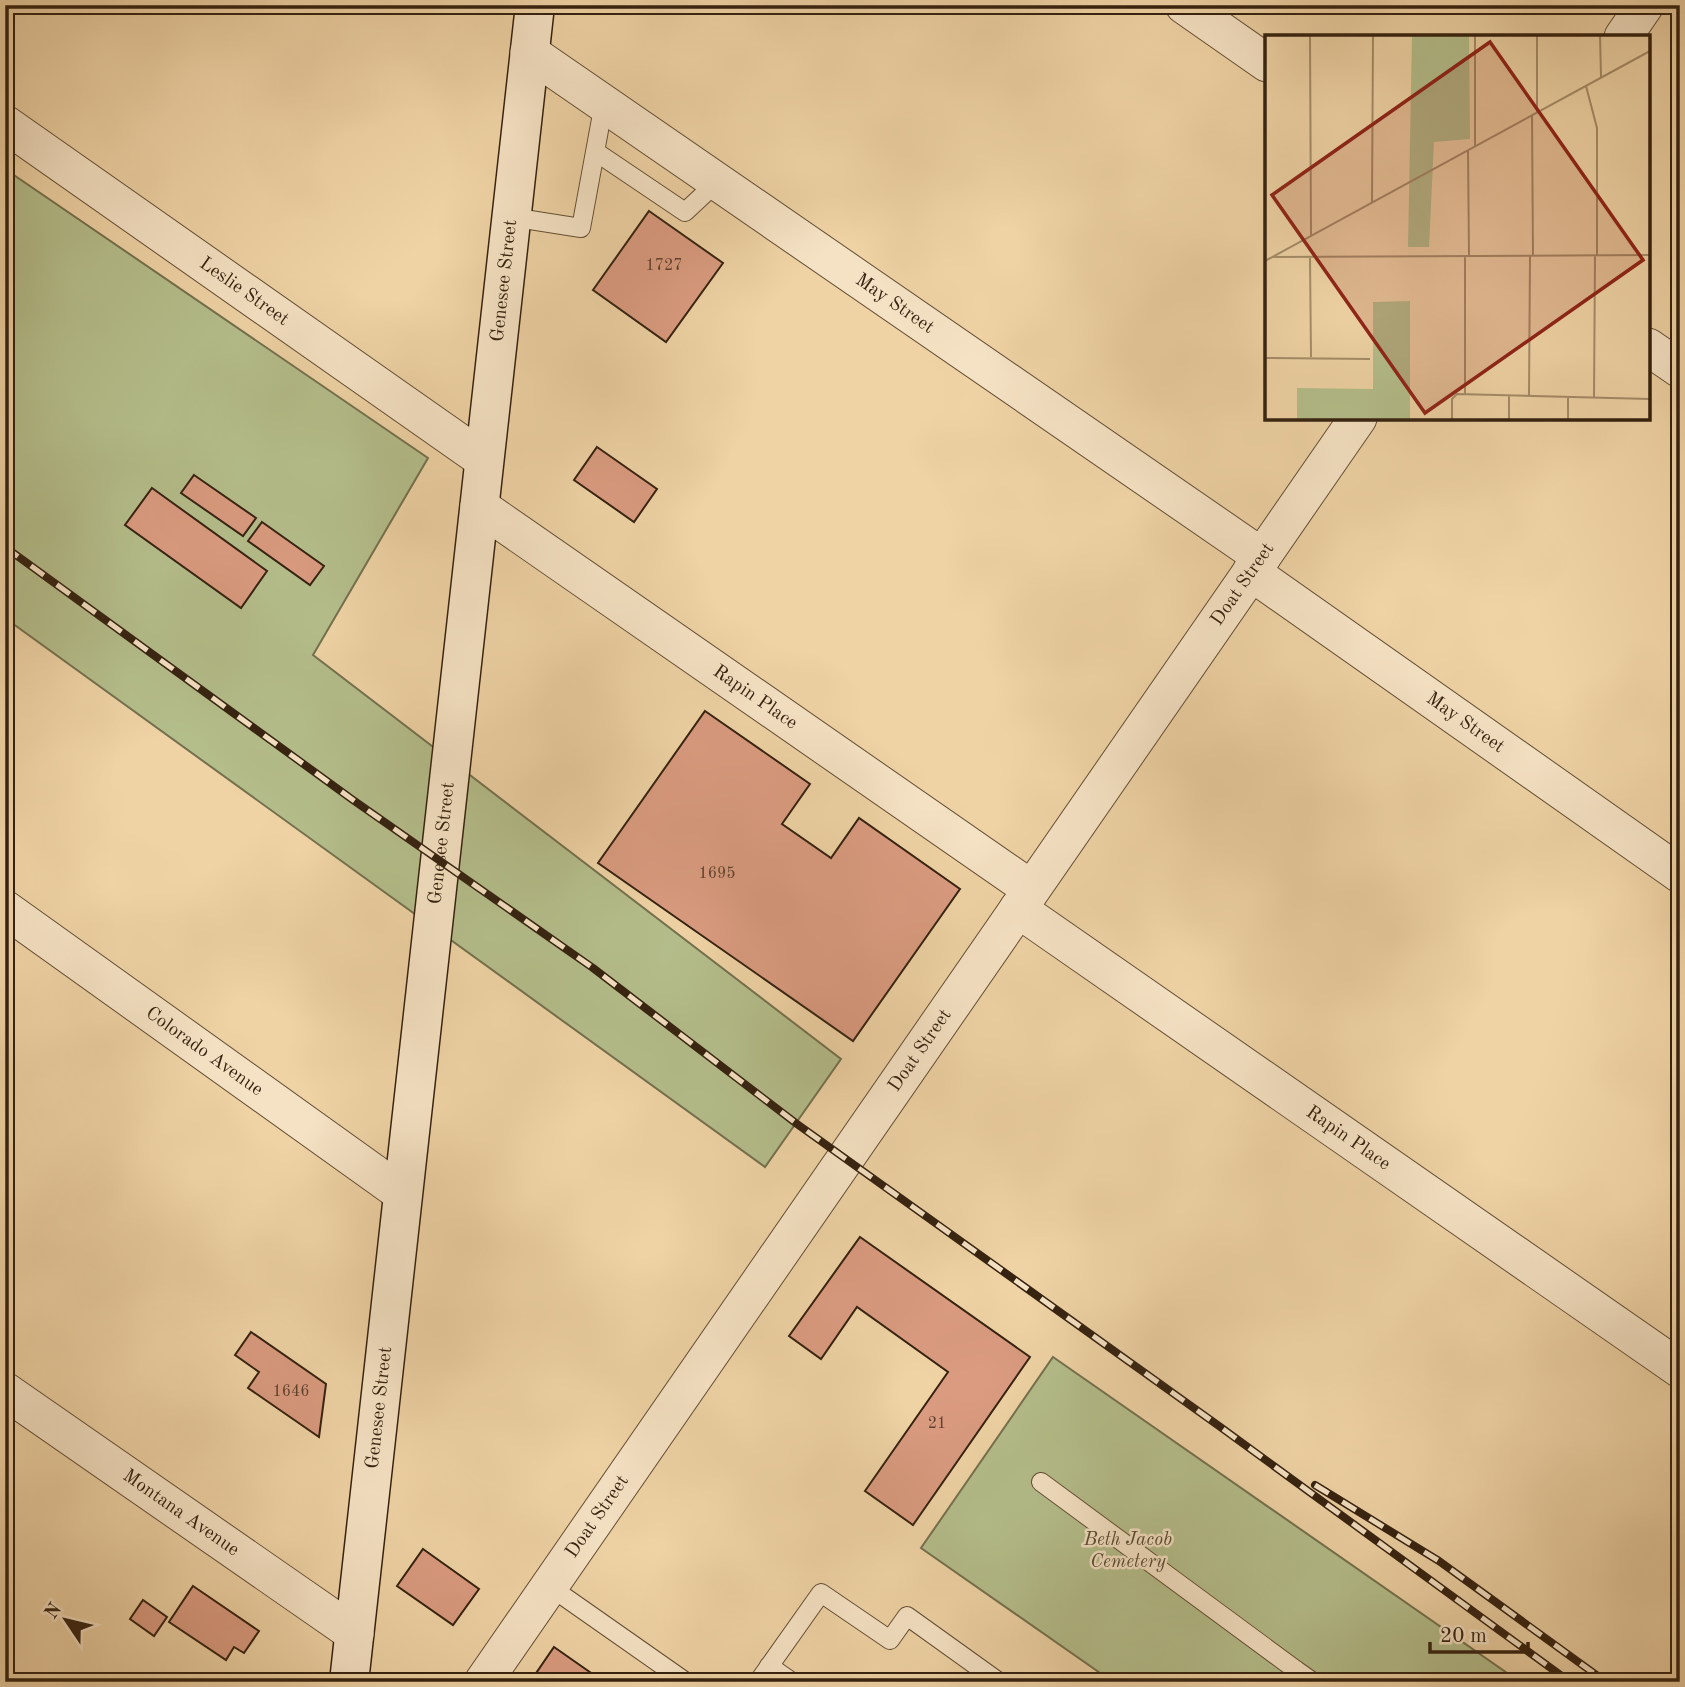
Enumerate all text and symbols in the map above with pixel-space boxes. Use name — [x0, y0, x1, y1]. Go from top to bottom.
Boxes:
inset map — [1265, 35, 1650, 420]
street label: Genesee Street — [488, 218, 521, 343]
street label: Leslie Street — [196, 254, 292, 329]
house number: 1727 — [645, 258, 683, 274]
street label: May Street — [852, 270, 937, 337]
street label: Doat Street — [1208, 539, 1278, 629]
street label: Rapin Place — [709, 662, 801, 733]
street label: May Street — [1423, 689, 1508, 757]
street label: Genesee Street — [426, 781, 458, 905]
house number: 1695 — [698, 866, 736, 882]
street label: Colorado Avenue — [142, 1003, 266, 1100]
street label: Doat Street — [885, 1006, 955, 1095]
street label: Rapin Place — [1302, 1103, 1394, 1174]
street label: Genesee Street — [363, 1346, 396, 1470]
house number: 1646 — [272, 1384, 310, 1400]
house number: 21 — [928, 1416, 946, 1432]
street label: Montana Avenue — [119, 1466, 243, 1560]
street label: Doat Street — [562, 1472, 633, 1562]
park label: Beth Jacob Cemetery — [1083, 1531, 1172, 1572]
north arrow — [32, 1586, 102, 1656]
text: N — [42, 1600, 66, 1623]
scale bar — [1430, 1610, 1528, 1654]
text: 20 m — [1440, 1626, 1487, 1647]

